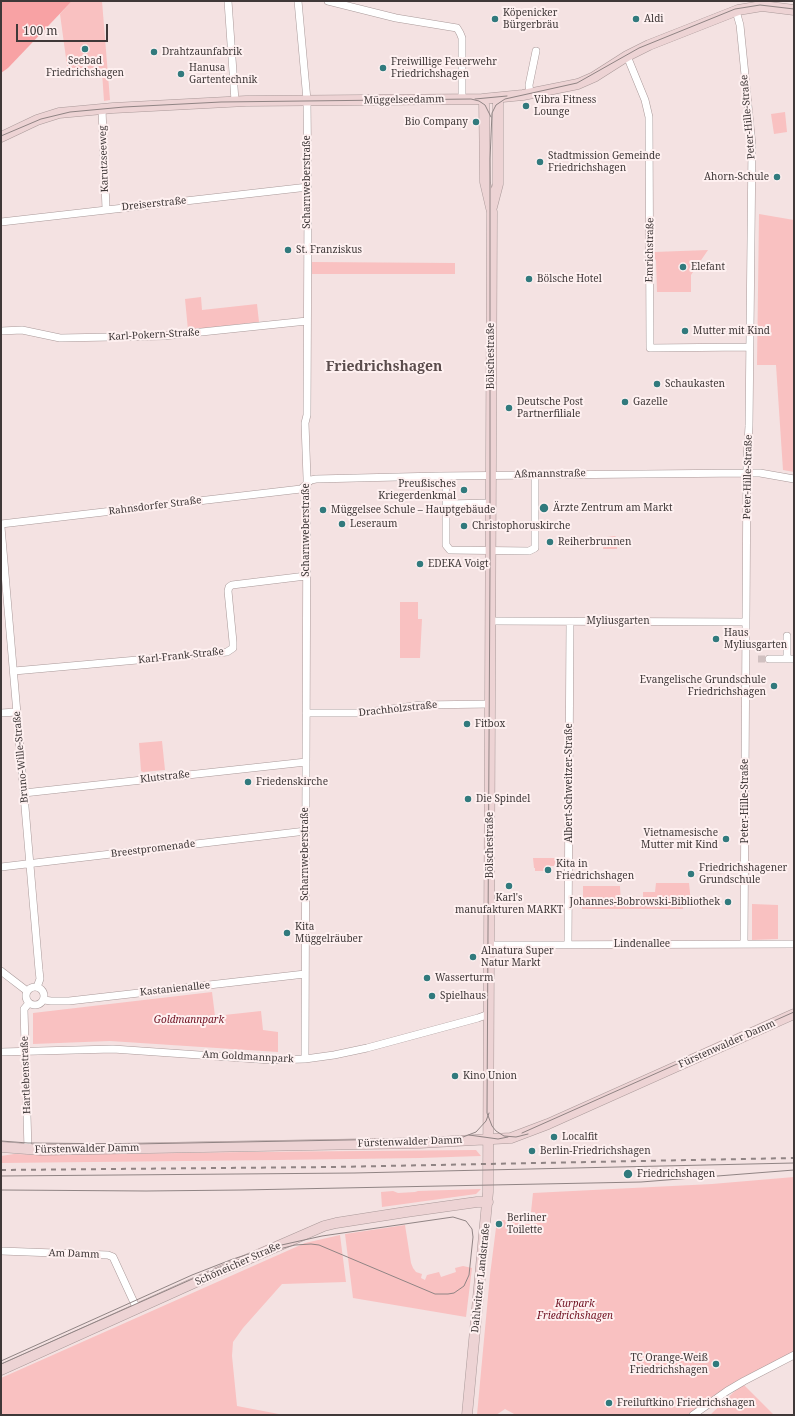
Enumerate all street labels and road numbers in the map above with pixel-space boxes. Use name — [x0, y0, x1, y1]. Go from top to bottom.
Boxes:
street label: Peter-Hille-Straße — [738, 74, 758, 160]
street label: Müggelseedamm — [363, 93, 445, 107]
street label: Karutzseeweg — [97, 125, 111, 193]
street label: Scharnweberstraße — [301, 135, 313, 229]
street label: Dreiserstraße — [121, 195, 187, 213]
street label: Emrichstraße — [643, 217, 657, 283]
street label: Bölschestraße — [485, 323, 497, 389]
street label: Karl-Pokern-Straße — [108, 327, 200, 343]
street label: Peter-Hille-Straße — [741, 435, 755, 519]
street label: Aßmannstraße — [514, 467, 586, 481]
street label: Scharnweberstraße — [300, 483, 312, 577]
street label: Rahnsdorfer Straße — [108, 494, 202, 518]
street label: Myliusgarten — [586, 615, 650, 627]
street label: Karl-Frank-Straße — [138, 646, 224, 666]
street label: Drachholzstraße — [358, 699, 438, 719]
street label: Bruno-Wille-Straße — [11, 711, 31, 803]
street label: Albert-Schweitzer-Straße — [563, 723, 575, 843]
street label: Peter-Hille-Straße — [739, 759, 751, 843]
street label: Klutstraße — [140, 768, 190, 786]
street label: Scharnweberstraße — [299, 807, 311, 901]
street label: Bölschestraße — [484, 812, 496, 878]
street label: Breestpromenade — [110, 838, 196, 860]
street label: Lindenallee — [614, 938, 670, 950]
street label: Kastanienallee — [139, 979, 211, 999]
street label: Fürstenwalder Damm — [677, 1017, 777, 1071]
street label: Hartlebenstraße — [19, 1036, 33, 1114]
street label: Am Goldmannpark — [202, 1049, 294, 1065]
street label: Fürstenwalder Damm — [357, 1134, 463, 1150]
street label: Fürstenwalder Damm — [35, 1142, 139, 1156]
street label: Dahlwitzer Landstraße — [469, 1223, 493, 1333]
street label: Schöneicher Straße — [193, 1240, 283, 1288]
street label: Am Damm — [48, 1247, 100, 1261]

